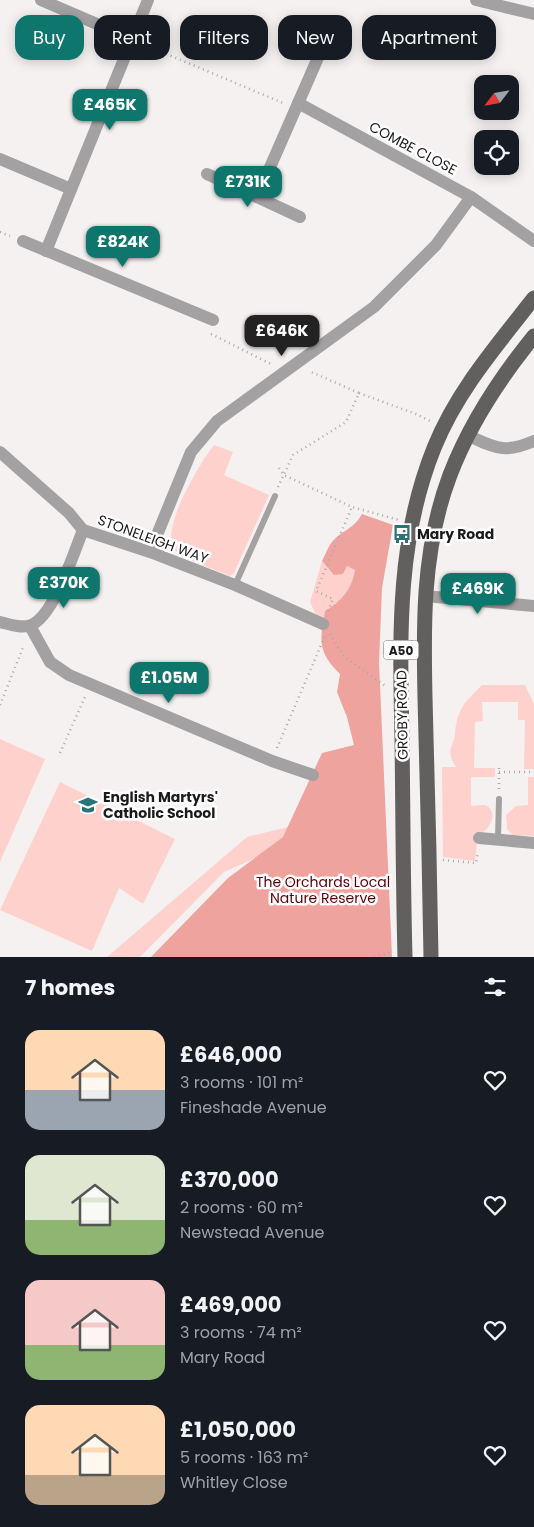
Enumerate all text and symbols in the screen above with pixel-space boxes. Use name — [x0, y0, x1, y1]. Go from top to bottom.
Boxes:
chip: Buy — [15, 15, 84, 60]
chip: Rent — [94, 15, 170, 60]
chip: Filters — [180, 15, 268, 60]
chip: New — [278, 15, 352, 60]
chip: Apartment — [362, 15, 496, 60]
north arrow — [474, 75, 519, 120]
map controls — [474, 75, 519, 175]
pin: £465K — [75, 88, 145, 131]
text: £465K — [83, 93, 137, 116]
street label: COMBE CLOSE — [366, 116, 460, 180]
button: locate — [474, 130, 519, 175]
pin: £731K — [213, 166, 283, 208]
text: £731K — [225, 170, 271, 193]
pin: £824K — [88, 226, 158, 268]
text: £824K — [97, 230, 149, 253]
pin: £646K — [247, 314, 317, 357]
text: £646K — [256, 319, 308, 342]
street label: STONELEIGH WAY — [95, 510, 211, 568]
bus stop icon: Mary Road — [391, 523, 413, 545]
place label: Mary Road — [417, 524, 494, 544]
pin: £370K — [29, 566, 99, 609]
text: £370K — [39, 571, 89, 594]
pin: £469K — [443, 572, 513, 615]
text: £469K — [452, 577, 504, 600]
road number: A50 — [384, 640, 418, 660]
pin: £1.05M — [128, 662, 210, 704]
text: £1.05M — [141, 666, 197, 689]
street label: GROBY ROAD — [391, 670, 413, 760]
place label: English Martyrs' Catholic School — [103, 787, 218, 823]
school or university icon: English Martyrs' Catholic School — [77, 794, 99, 816]
park label: The Orchards Local Nature Reserve — [256, 872, 390, 908]
text: 7 homes — [25, 973, 115, 1002]
icon: filters — [481, 973, 509, 1001]
text: £646,000 — [180, 1040, 282, 1069]
icon: home — [65, 1050, 125, 1110]
icon: heart — [481, 1066, 509, 1094]
text: 3 rooms · 101 m² — [180, 1071, 303, 1094]
text: Fineshade Avenue — [180, 1096, 327, 1119]
text: £370,000 — [180, 1165, 279, 1194]
icon: home — [65, 1175, 125, 1235]
icon: heart — [481, 1191, 509, 1219]
text: 2 rooms · 60 m² — [180, 1196, 303, 1219]
text: Newstead Avenue — [180, 1221, 324, 1244]
text: £469,000 — [180, 1290, 282, 1319]
icon: home — [65, 1300, 125, 1360]
icon: heart — [481, 1316, 509, 1344]
text: 3 rooms · 74 m² — [180, 1321, 302, 1344]
text: Mary Road — [180, 1346, 265, 1369]
text: £1,050,000 — [180, 1415, 296, 1444]
icon: home — [65, 1425, 125, 1485]
icon: heart — [481, 1441, 509, 1469]
text: 5 rooms · 163 m² — [180, 1446, 308, 1469]
text: Whitley Close — [180, 1471, 288, 1494]

